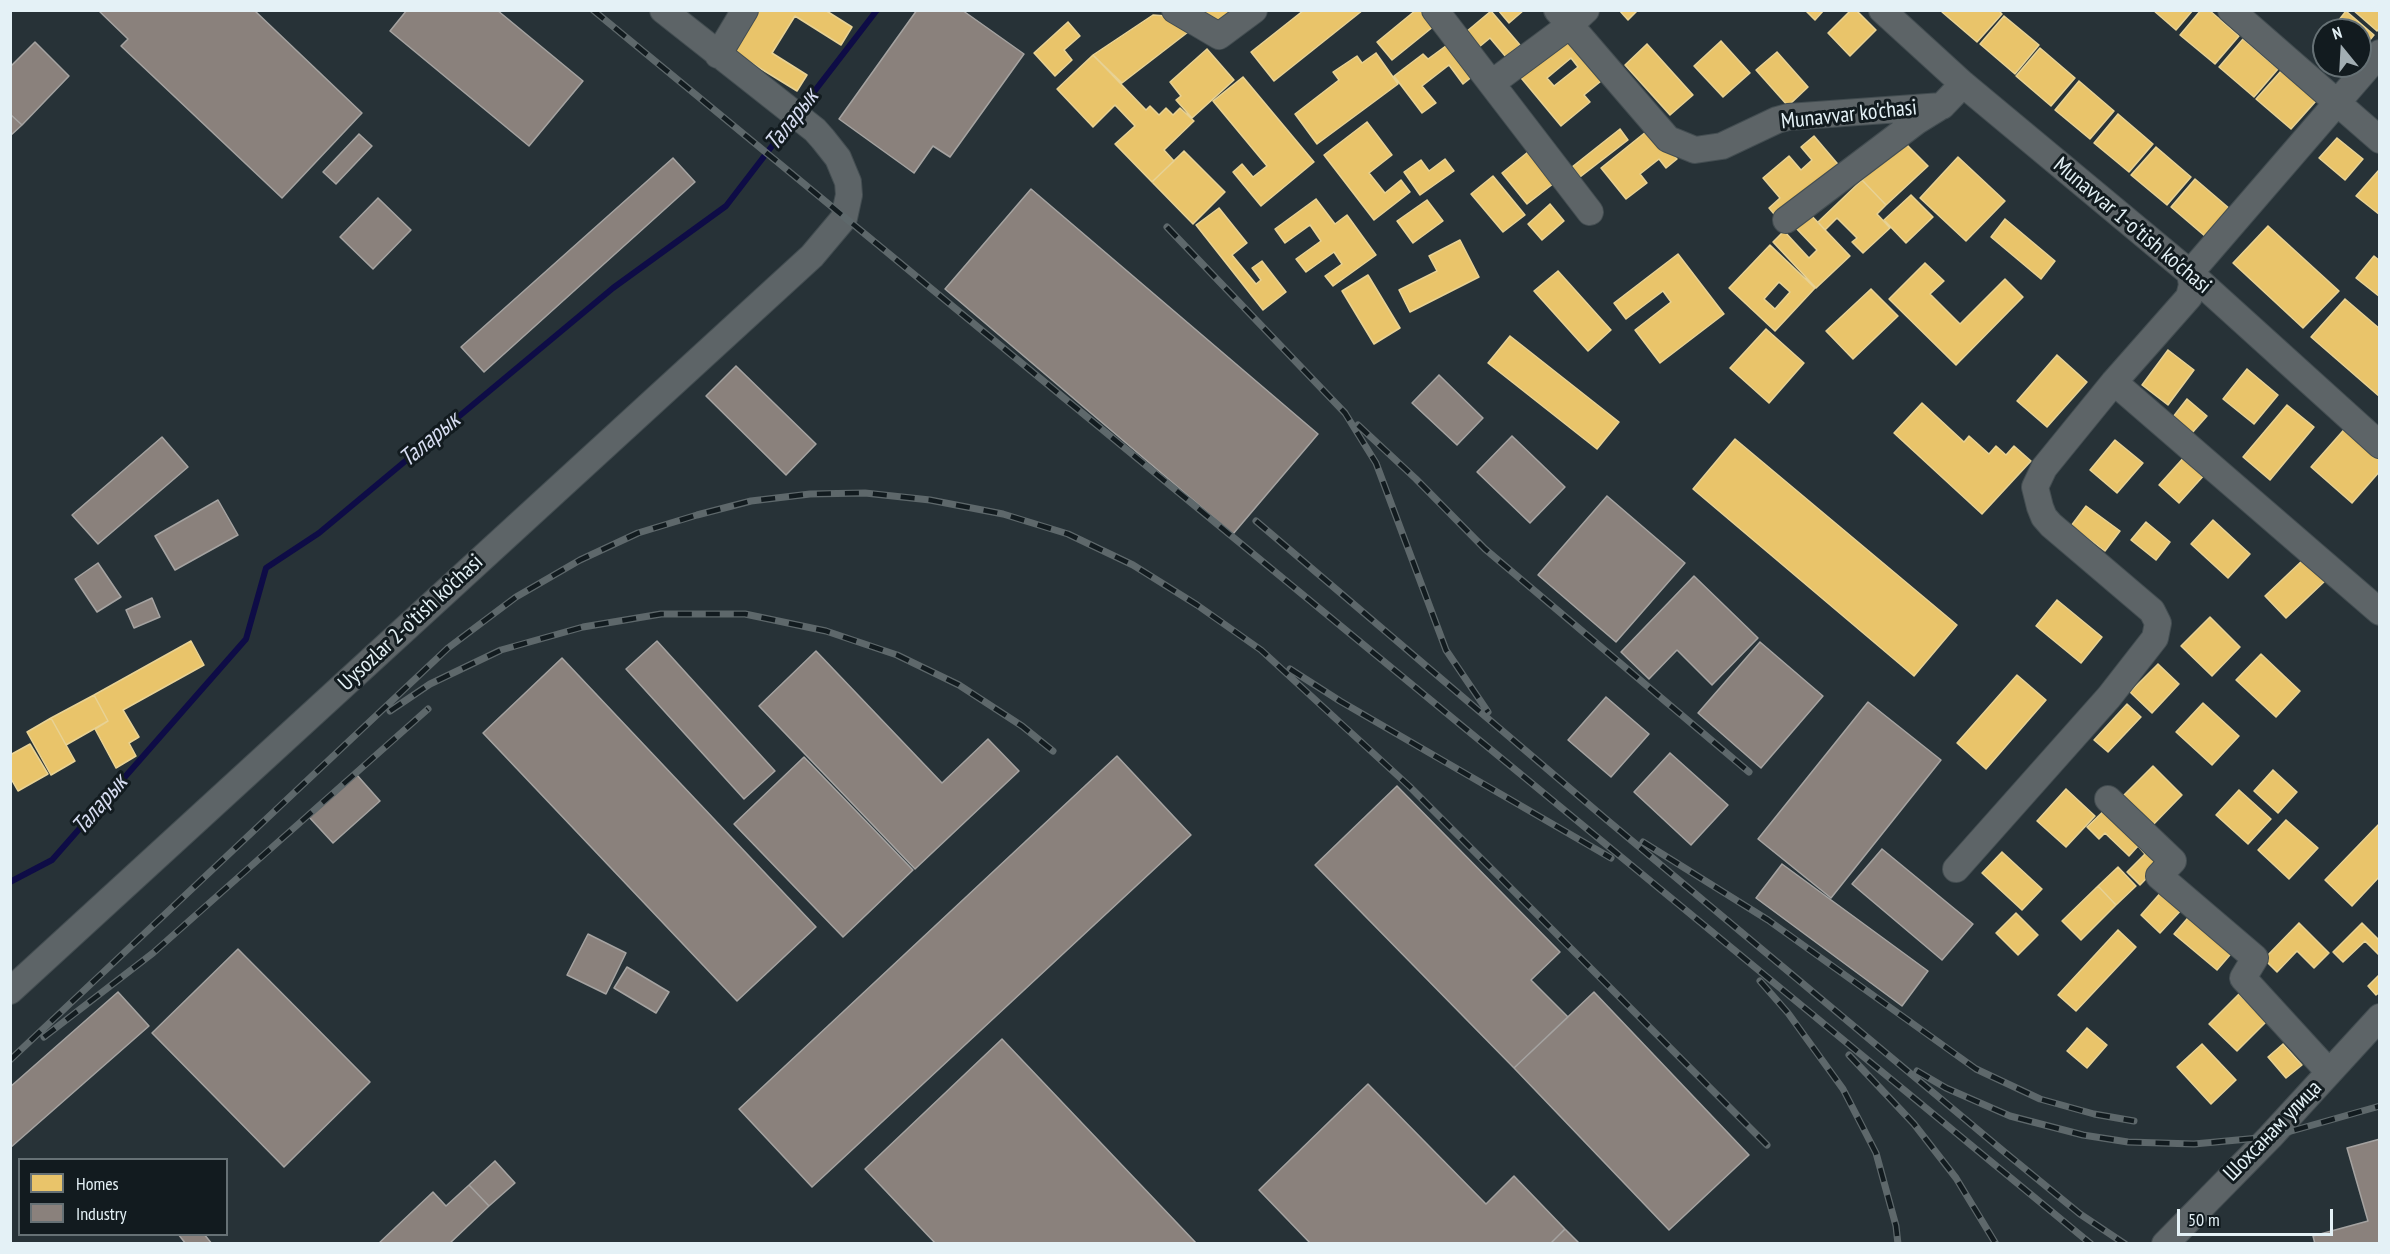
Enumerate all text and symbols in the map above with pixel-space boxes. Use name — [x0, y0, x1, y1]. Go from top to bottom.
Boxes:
north arrow — [2312, 18, 2372, 78]
text: N — [2330, 22, 2344, 44]
water label: Таларык — [759, 83, 825, 157]
street label: Munavvar ko'chasi — [1780, 95, 1918, 135]
street label: Munavvar 1-o'tish ko'chasi — [2048, 152, 2216, 300]
water label: Таларык — [394, 406, 466, 474]
street label: Uysozlar 2-o'tish ko'chasi — [333, 549, 489, 697]
water label: Таларык — [66, 769, 134, 841]
street label: Шохсанам улица — [2219, 1075, 2327, 1187]
legend — [18, 1158, 228, 1236]
text: Homes — [76, 1172, 119, 1195]
scale bar — [2180, 1197, 2336, 1235]
text: Industry — [76, 1202, 126, 1225]
text: 50 m — [2188, 1208, 2220, 1231]

